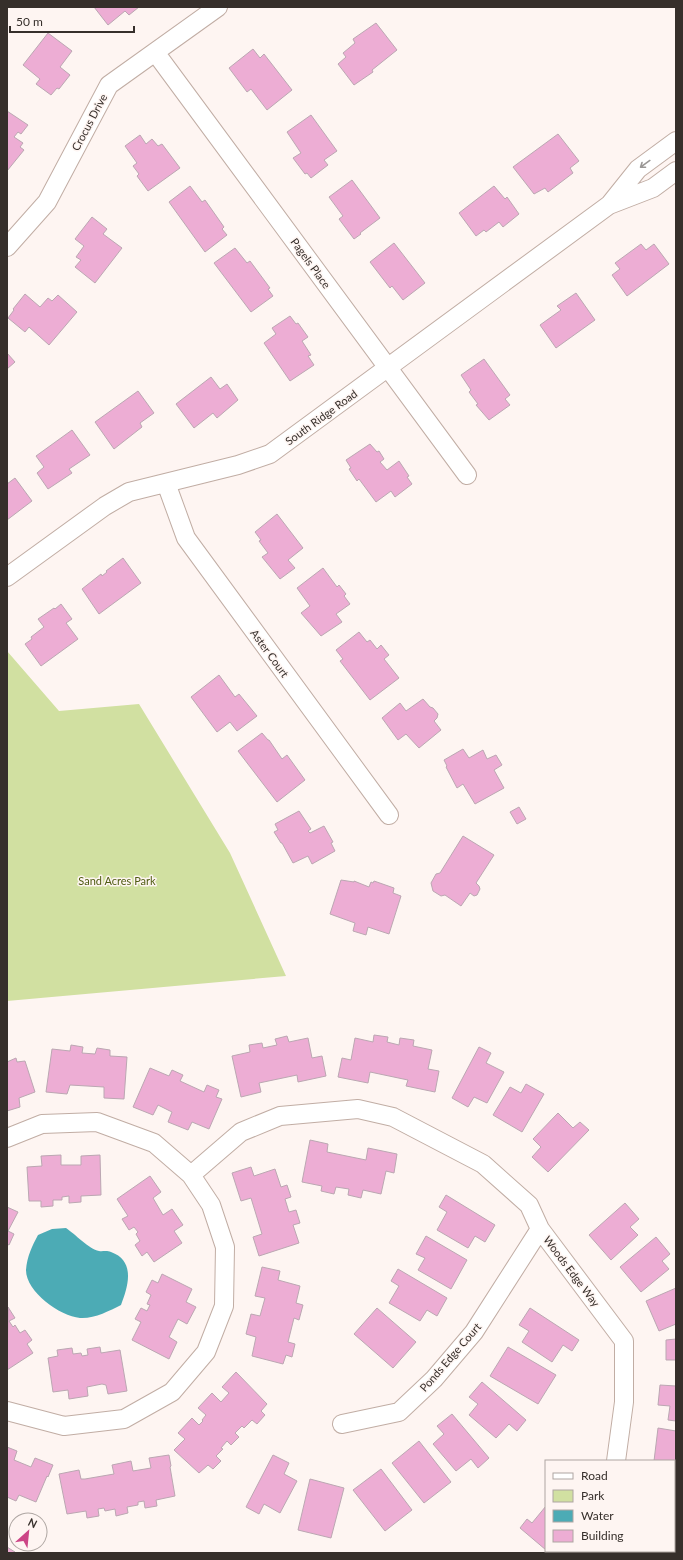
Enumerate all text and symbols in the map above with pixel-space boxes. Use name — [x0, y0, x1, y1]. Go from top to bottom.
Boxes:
scale bar — [10, 8, 134, 34]
text: 50 m — [16, 14, 43, 29]
street label: Crocus Drive — [69, 91, 110, 153]
one-way arrow — [639, 160, 650, 168]
street label: Pagels Place — [288, 235, 334, 291]
street label: South Ridge Road — [283, 387, 359, 447]
street label: Aster Court — [248, 626, 292, 680]
park label: Sand Acres Park — [78, 874, 156, 887]
street label: Woods Edge Way — [541, 1233, 603, 1309]
street label: Ponds Edge Court — [417, 1320, 483, 1394]
legend — [545, 1460, 675, 1552]
text: Road — [581, 1468, 608, 1483]
text: Park — [581, 1488, 605, 1503]
text: Water — [581, 1508, 614, 1523]
north arrow — [8, 1512, 48, 1552]
text: N — [26, 1515, 39, 1530]
text: Building — [581, 1528, 624, 1543]

